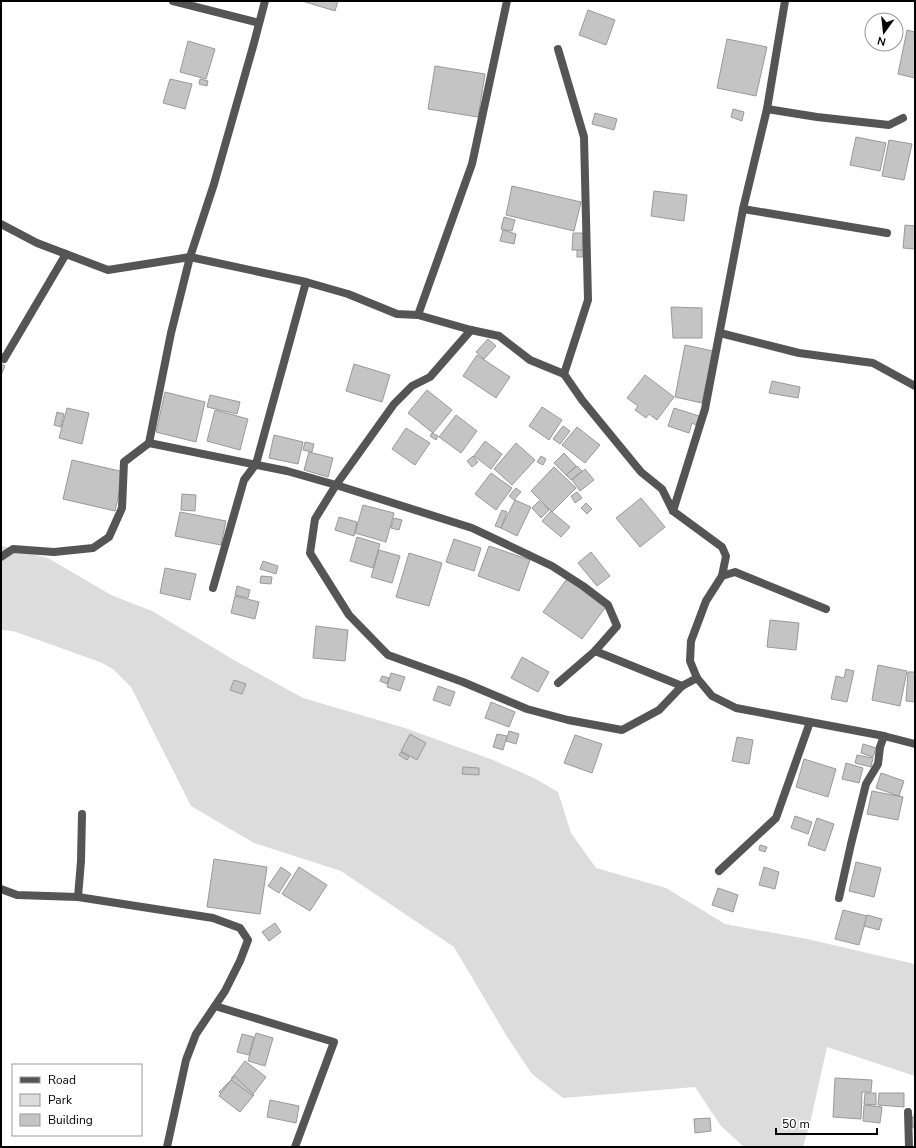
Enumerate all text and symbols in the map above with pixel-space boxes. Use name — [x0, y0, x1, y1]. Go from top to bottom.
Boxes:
north arrow — [864, 12, 904, 52]
text: N — [876, 33, 887, 49]
legend — [12, 1064, 142, 1136]
text: Road — [48, 1072, 76, 1088]
text: Park — [48, 1092, 73, 1108]
scale bar — [776, 1110, 877, 1136]
text: Building — [48, 1112, 93, 1128]
text: 50 m — [782, 1116, 810, 1132]

